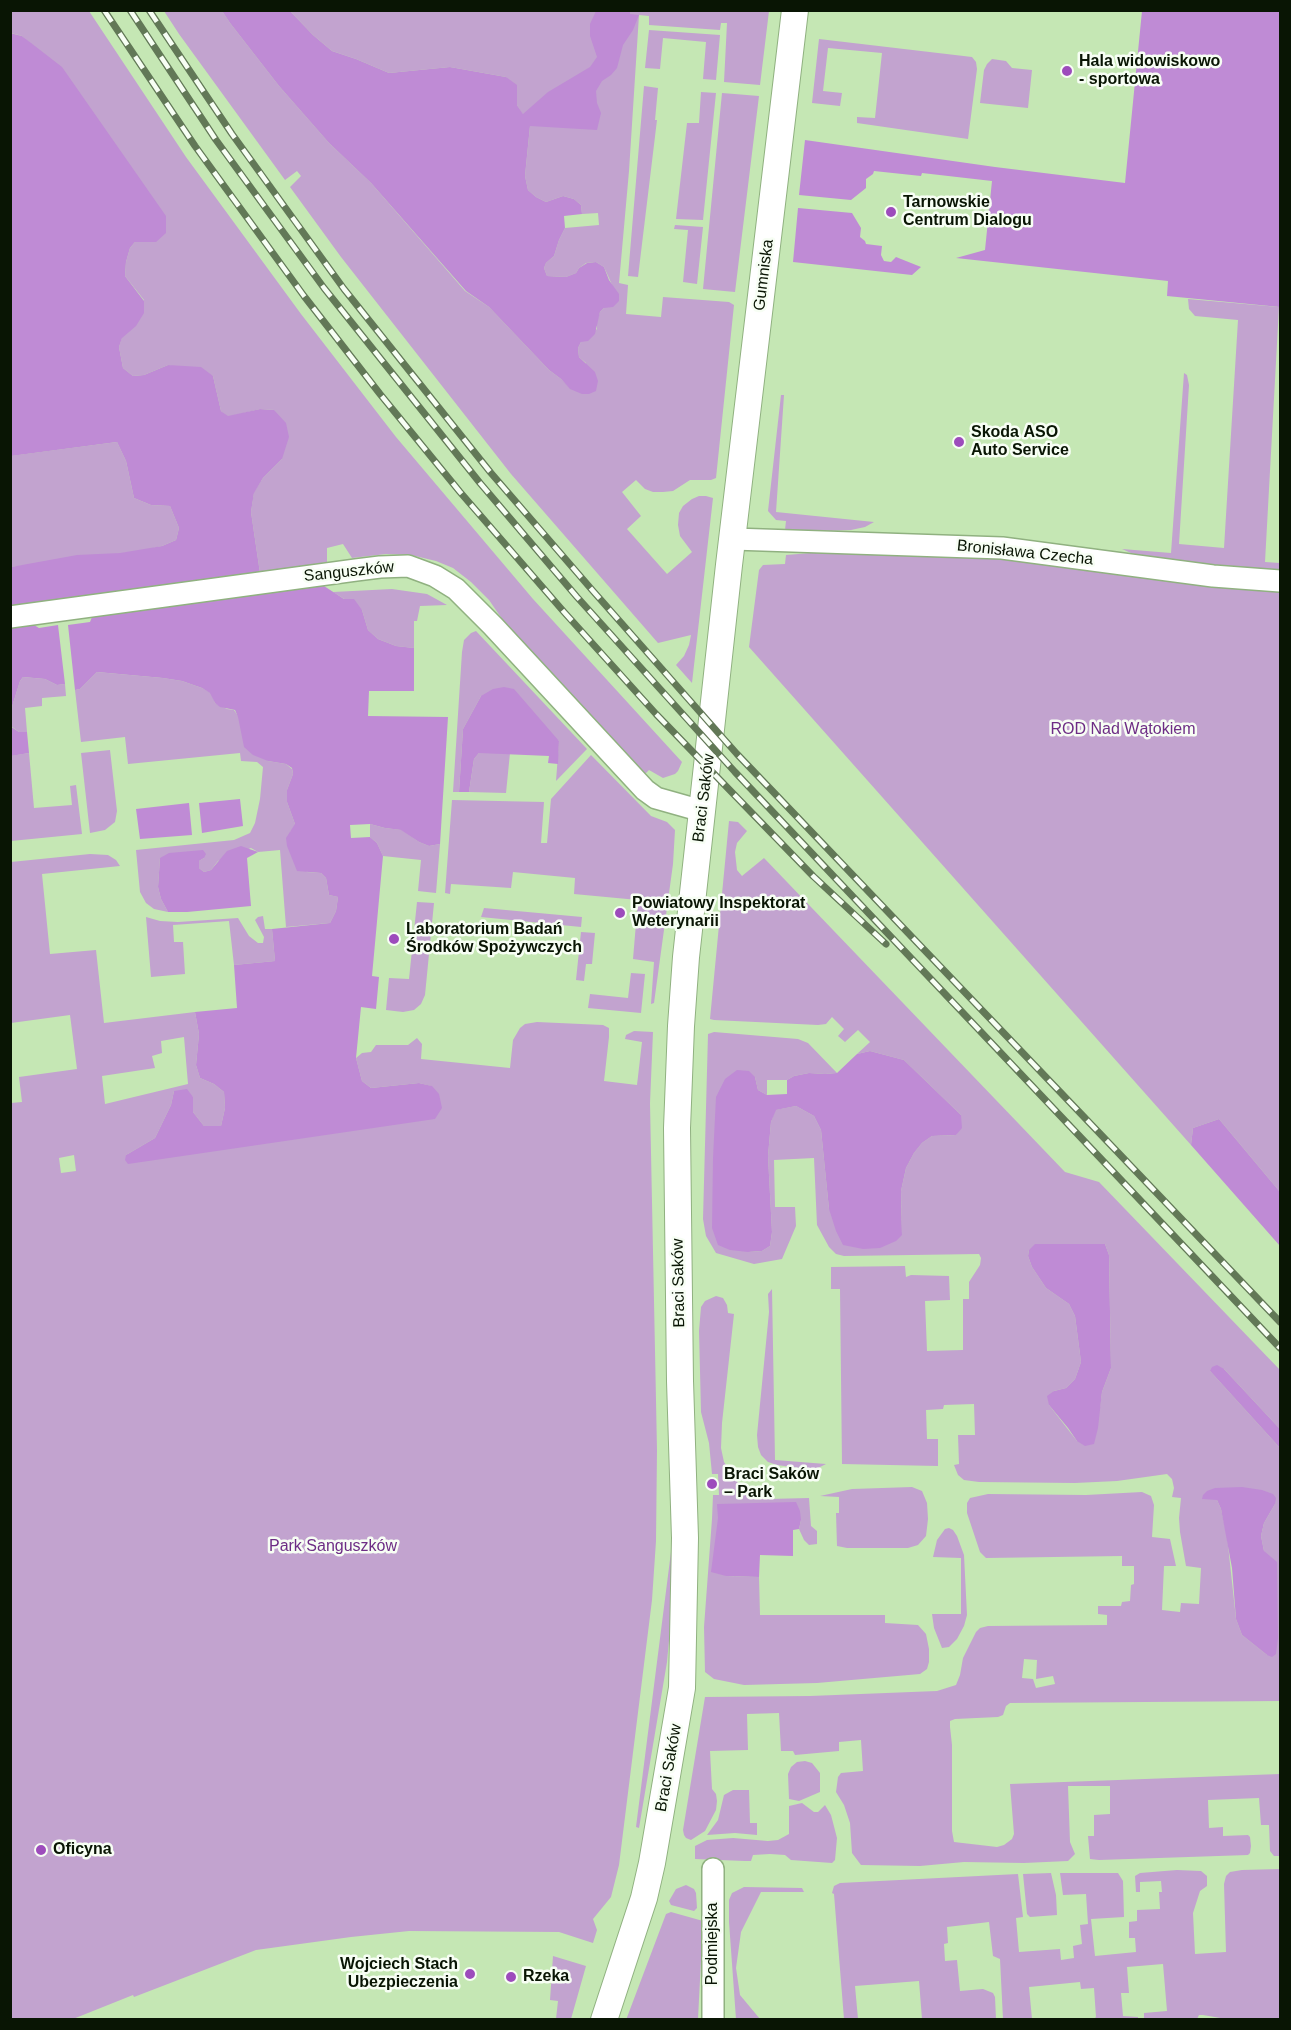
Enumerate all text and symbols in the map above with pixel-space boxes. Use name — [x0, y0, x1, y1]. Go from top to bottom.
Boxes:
place label: Hala widowiskowo - sportowa — [1079, 52, 1220, 90]
marker: Hala widowiskowo - sportowa — [1060, 64, 1074, 78]
place label: Tarnowskie Centrum Dialogu — [903, 193, 1032, 231]
marker: Tarnowskie Centrum Dialogu — [884, 205, 898, 219]
street label: Gumniska — [750, 238, 778, 312]
place label: Skoda ASO Auto Service — [971, 423, 1069, 461]
marker: Skoda ASO Auto Service — [952, 435, 966, 449]
street label: Bronisława Czecha — [956, 536, 1094, 570]
street label: Sanguszków — [303, 558, 395, 586]
park label: ROD Nad Wątokiem — [1051, 720, 1195, 740]
street label: Braci Saków — [689, 753, 719, 843]
place label: Powiatowy Inspektorat Weterynarii — [632, 894, 805, 932]
marker: Powiatowy Inspektorat Weterynarii — [613, 906, 627, 920]
place label: Laboratorium Badań Środków Spożywczych — [406, 920, 582, 958]
marker: Laboratorium Badań Środków Spożywczych — [387, 932, 401, 946]
street label: Braci Saków — [669, 1238, 689, 1328]
place label: Braci Saków – Park — [724, 1465, 819, 1503]
marker: Braci Saków – Park — [705, 1477, 719, 1491]
park label: Park Sanguszków — [269, 1537, 397, 1557]
street label: Braci Saków — [652, 1723, 686, 1813]
place label: Oficyna — [53, 1840, 112, 1860]
marker: Oficyna — [34, 1843, 48, 1857]
street label: Podmiejska — [703, 1903, 723, 1985]
place label: Wojciech Stach Ubezpieczenia — [340, 1955, 458, 1993]
marker: Wojciech Stach Ubezpieczenia — [463, 1967, 477, 1981]
place label: Rzeka — [523, 1967, 569, 1987]
marker: Rzeka — [504, 1970, 518, 1984]

